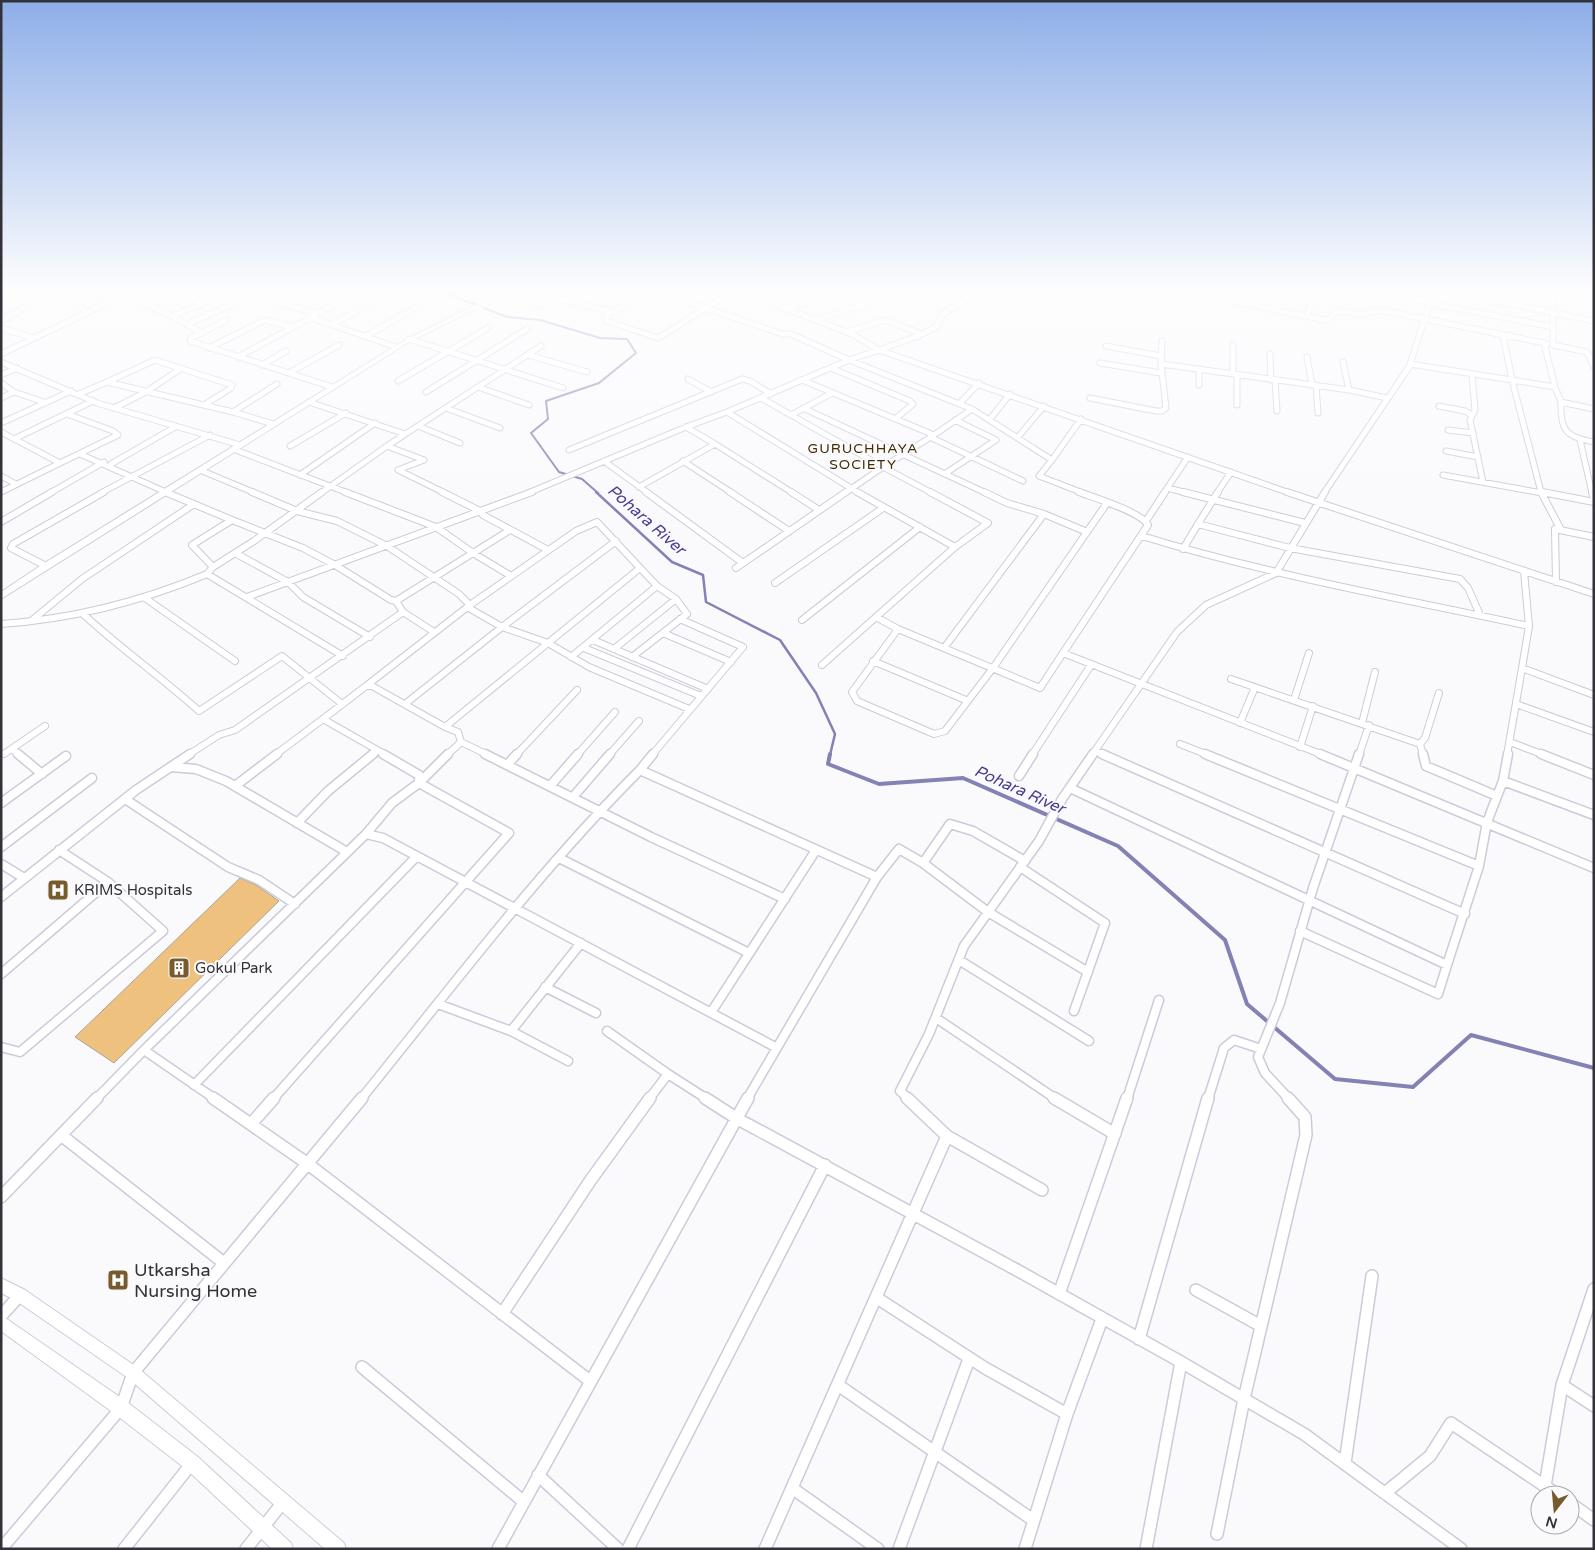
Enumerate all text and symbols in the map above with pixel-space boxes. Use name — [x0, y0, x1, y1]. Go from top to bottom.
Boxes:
district label: GURUCHHAYA SOCIETY — [808, 440, 918, 473]
water label: Pohara River — [603, 480, 691, 560]
water label: Pohara River — [971, 761, 1070, 820]
hospital icon: KRIMS Hospitals — [46, 878, 70, 902]
place label: KRIMS Hospitals — [74, 881, 192, 899]
building icon: Gokul Park — [167, 956, 191, 980]
place label: Gokul Park — [195, 959, 272, 977]
place label: Utkarsha Nursing Home — [134, 1259, 257, 1302]
hospital icon: Utkarsha Nursing Home — [106, 1268, 130, 1292]
north arrow — [1530, 1485, 1580, 1535]
text: N — [1544, 1512, 1559, 1532]

